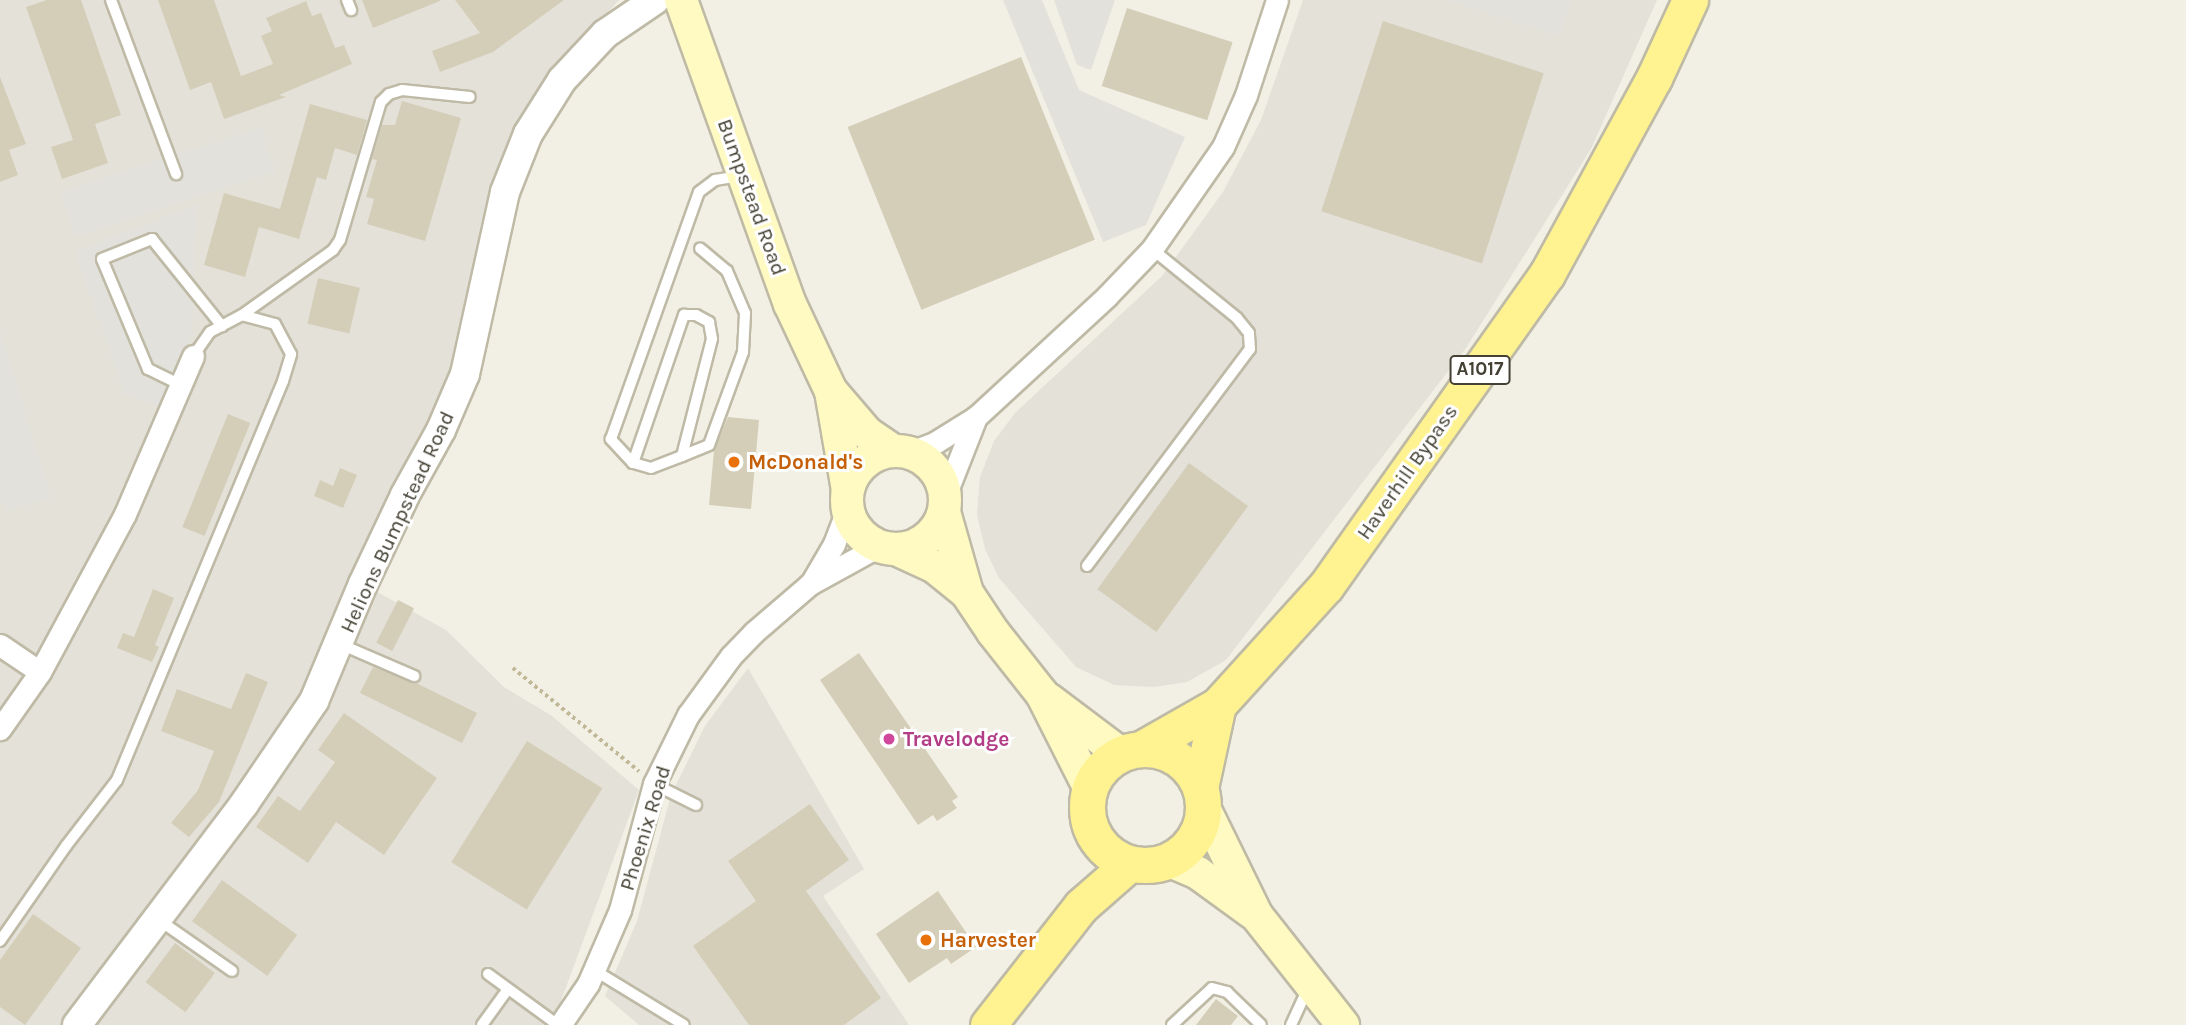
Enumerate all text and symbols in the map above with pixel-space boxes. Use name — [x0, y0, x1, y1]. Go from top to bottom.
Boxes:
street label: Bumpstead Road — [712, 115, 792, 279]
road number: A1017 — [1448, 354, 1512, 386]
street label: Haverhill Bypass — [1351, 400, 1463, 544]
street label: Helions Bumpstead Road — [334, 407, 460, 637]
place label: McDonald's — [748, 449, 863, 475]
marker: McDonald's — [726, 454, 742, 470]
place label: Travelodge — [903, 726, 1009, 752]
marker: Travelodge — [881, 731, 897, 747]
street label: Phoenix Road — [614, 762, 676, 894]
place label: Harvester — [940, 927, 1036, 953]
marker: Harvester — [918, 932, 934, 948]

